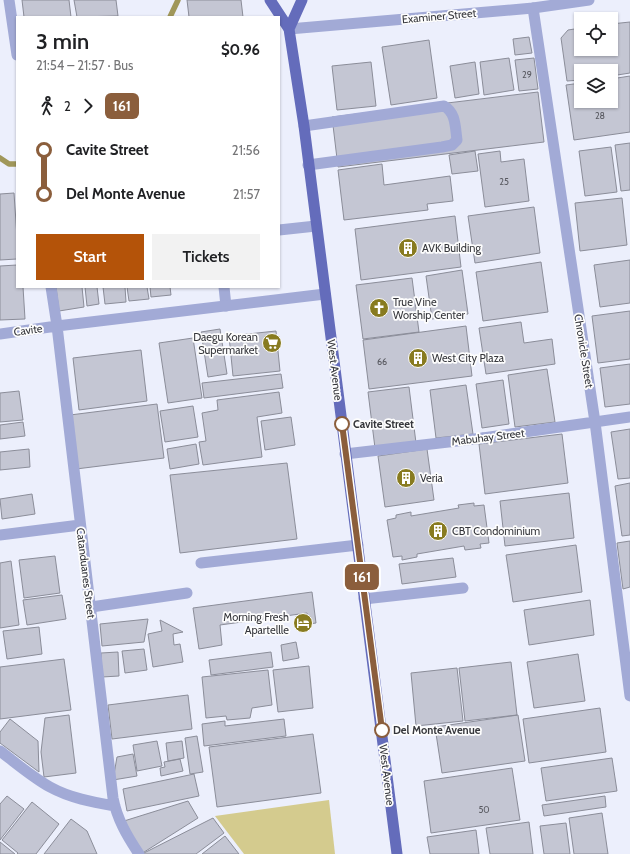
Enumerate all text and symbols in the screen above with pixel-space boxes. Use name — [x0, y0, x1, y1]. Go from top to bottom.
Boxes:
street label: Examiner Street — [401, 6, 477, 26]
map controls — [574, 12, 618, 108]
button: locate — [574, 12, 618, 56]
text: 3 min — [36, 28, 89, 55]
text: $0.96 — [221, 41, 260, 59]
text: 21:54 – 21:57 · Bus — [36, 57, 133, 73]
button: layers — [574, 64, 618, 108]
house number: 29 — [522, 69, 532, 80]
icon: walk — [36, 95, 58, 117]
icon: forward — [77, 95, 99, 117]
text: 161 — [113, 97, 131, 115]
text: 2 — [64, 98, 71, 114]
house number: 28 — [595, 110, 605, 121]
text: Cavite Street — [66, 141, 149, 159]
text: 21:56 — [232, 142, 260, 158]
house number: 25 — [499, 176, 509, 187]
text: Del Monte Avenue — [66, 185, 185, 203]
text: 21:57 — [233, 186, 260, 202]
button: Start — [36, 234, 144, 280]
button: Tickets — [152, 234, 260, 280]
building icon: AVK Building — [397, 237, 419, 259]
place label: AVK Building — [422, 241, 481, 255]
place label: True Vine Worship Center — [393, 295, 466, 322]
church icon: True Vine Worship Center — [368, 297, 390, 319]
street label: Chronicle Street — [571, 313, 597, 389]
street label: Cavite — [13, 321, 44, 339]
place label: Daegu Korean Supermarket — [193, 330, 258, 357]
supermarket icon: Daegu Korean Supermarket — [261, 332, 283, 354]
street label: West Avenue — [324, 339, 346, 402]
building icon: West City Plaza — [407, 347, 429, 369]
place label: West City Plaza — [432, 351, 505, 365]
house number: 66 — [377, 356, 387, 367]
marker: Cavite Street — [334, 416, 350, 432]
place label: Cavite Street — [353, 417, 414, 431]
street label: Mabuhay Street — [451, 426, 526, 448]
building icon: Veria — [395, 467, 417, 489]
place label: Veria — [420, 471, 443, 485]
building icon: CBT Condominium — [427, 520, 449, 542]
place label: CBT Condominium — [452, 524, 541, 538]
street label: Catanduanes Street — [73, 527, 99, 619]
line badge: 161 — [339, 564, 385, 590]
text: 161 — [353, 568, 371, 586]
place label: Morning Fresh Apartellle — [223, 610, 289, 637]
hotel icon: Morning Fresh Apartellle — [292, 612, 314, 634]
marker: Del Monte Avenue — [374, 722, 390, 738]
place label: Del Monte Avenue — [393, 723, 481, 737]
street label: West Avenue — [376, 744, 398, 807]
house number: 50 — [478, 804, 490, 815]

